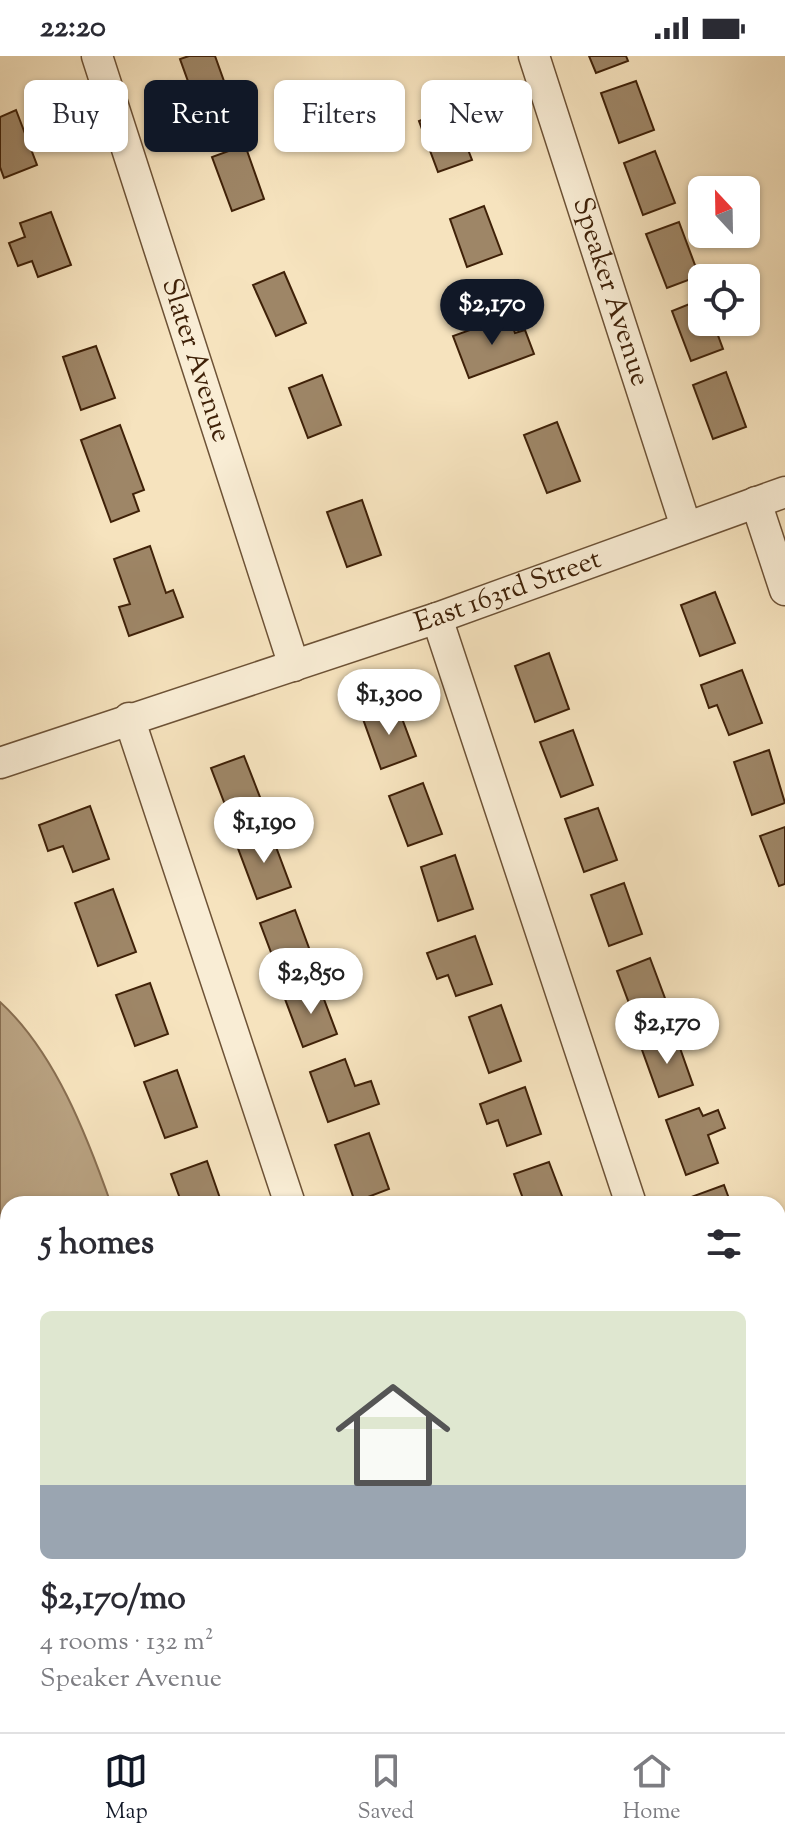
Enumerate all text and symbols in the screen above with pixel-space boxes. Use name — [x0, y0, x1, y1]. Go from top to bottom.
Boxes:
text: 22:20 — [40, 7, 106, 50]
chip: Buy — [24, 80, 128, 152]
chip: Rent — [144, 80, 258, 152]
chip: Filters — [274, 80, 405, 152]
chip: New — [421, 80, 532, 152]
north arrow — [688, 176, 760, 248]
map controls — [688, 176, 760, 336]
street label: Speaker Avenue — [561, 193, 659, 391]
button: locate — [688, 264, 760, 336]
street label: Slater Avenue — [150, 274, 240, 448]
pin: $2,170 — [427, 279, 557, 347]
text: $2,170 — [458, 286, 526, 323]
street label: East 163rd Street — [410, 540, 607, 644]
pin: $1,300 — [324, 669, 454, 737]
text: $1,300 — [356, 676, 422, 713]
pin: $1,190 — [199, 797, 329, 865]
text: $1,190 — [232, 804, 296, 841]
pin: $2,850 — [246, 948, 376, 1016]
text: $2,850 — [277, 955, 345, 992]
pin: $2,170 — [602, 998, 732, 1066]
text: $2,170 — [633, 1005, 701, 1042]
text: 5 homes — [40, 1220, 154, 1269]
icon: filters — [702, 1222, 746, 1266]
icon: home — [321, 1363, 465, 1507]
text: $2,170/mo — [40, 1575, 186, 1624]
text: 4 rooms · 132 m² — [40, 1624, 214, 1661]
text: Speaker Avenue — [40, 1661, 222, 1698]
tab: Map — [104, 1749, 148, 1829]
tab: Saved — [357, 1749, 414, 1829]
tab: Home — [623, 1749, 681, 1829]

